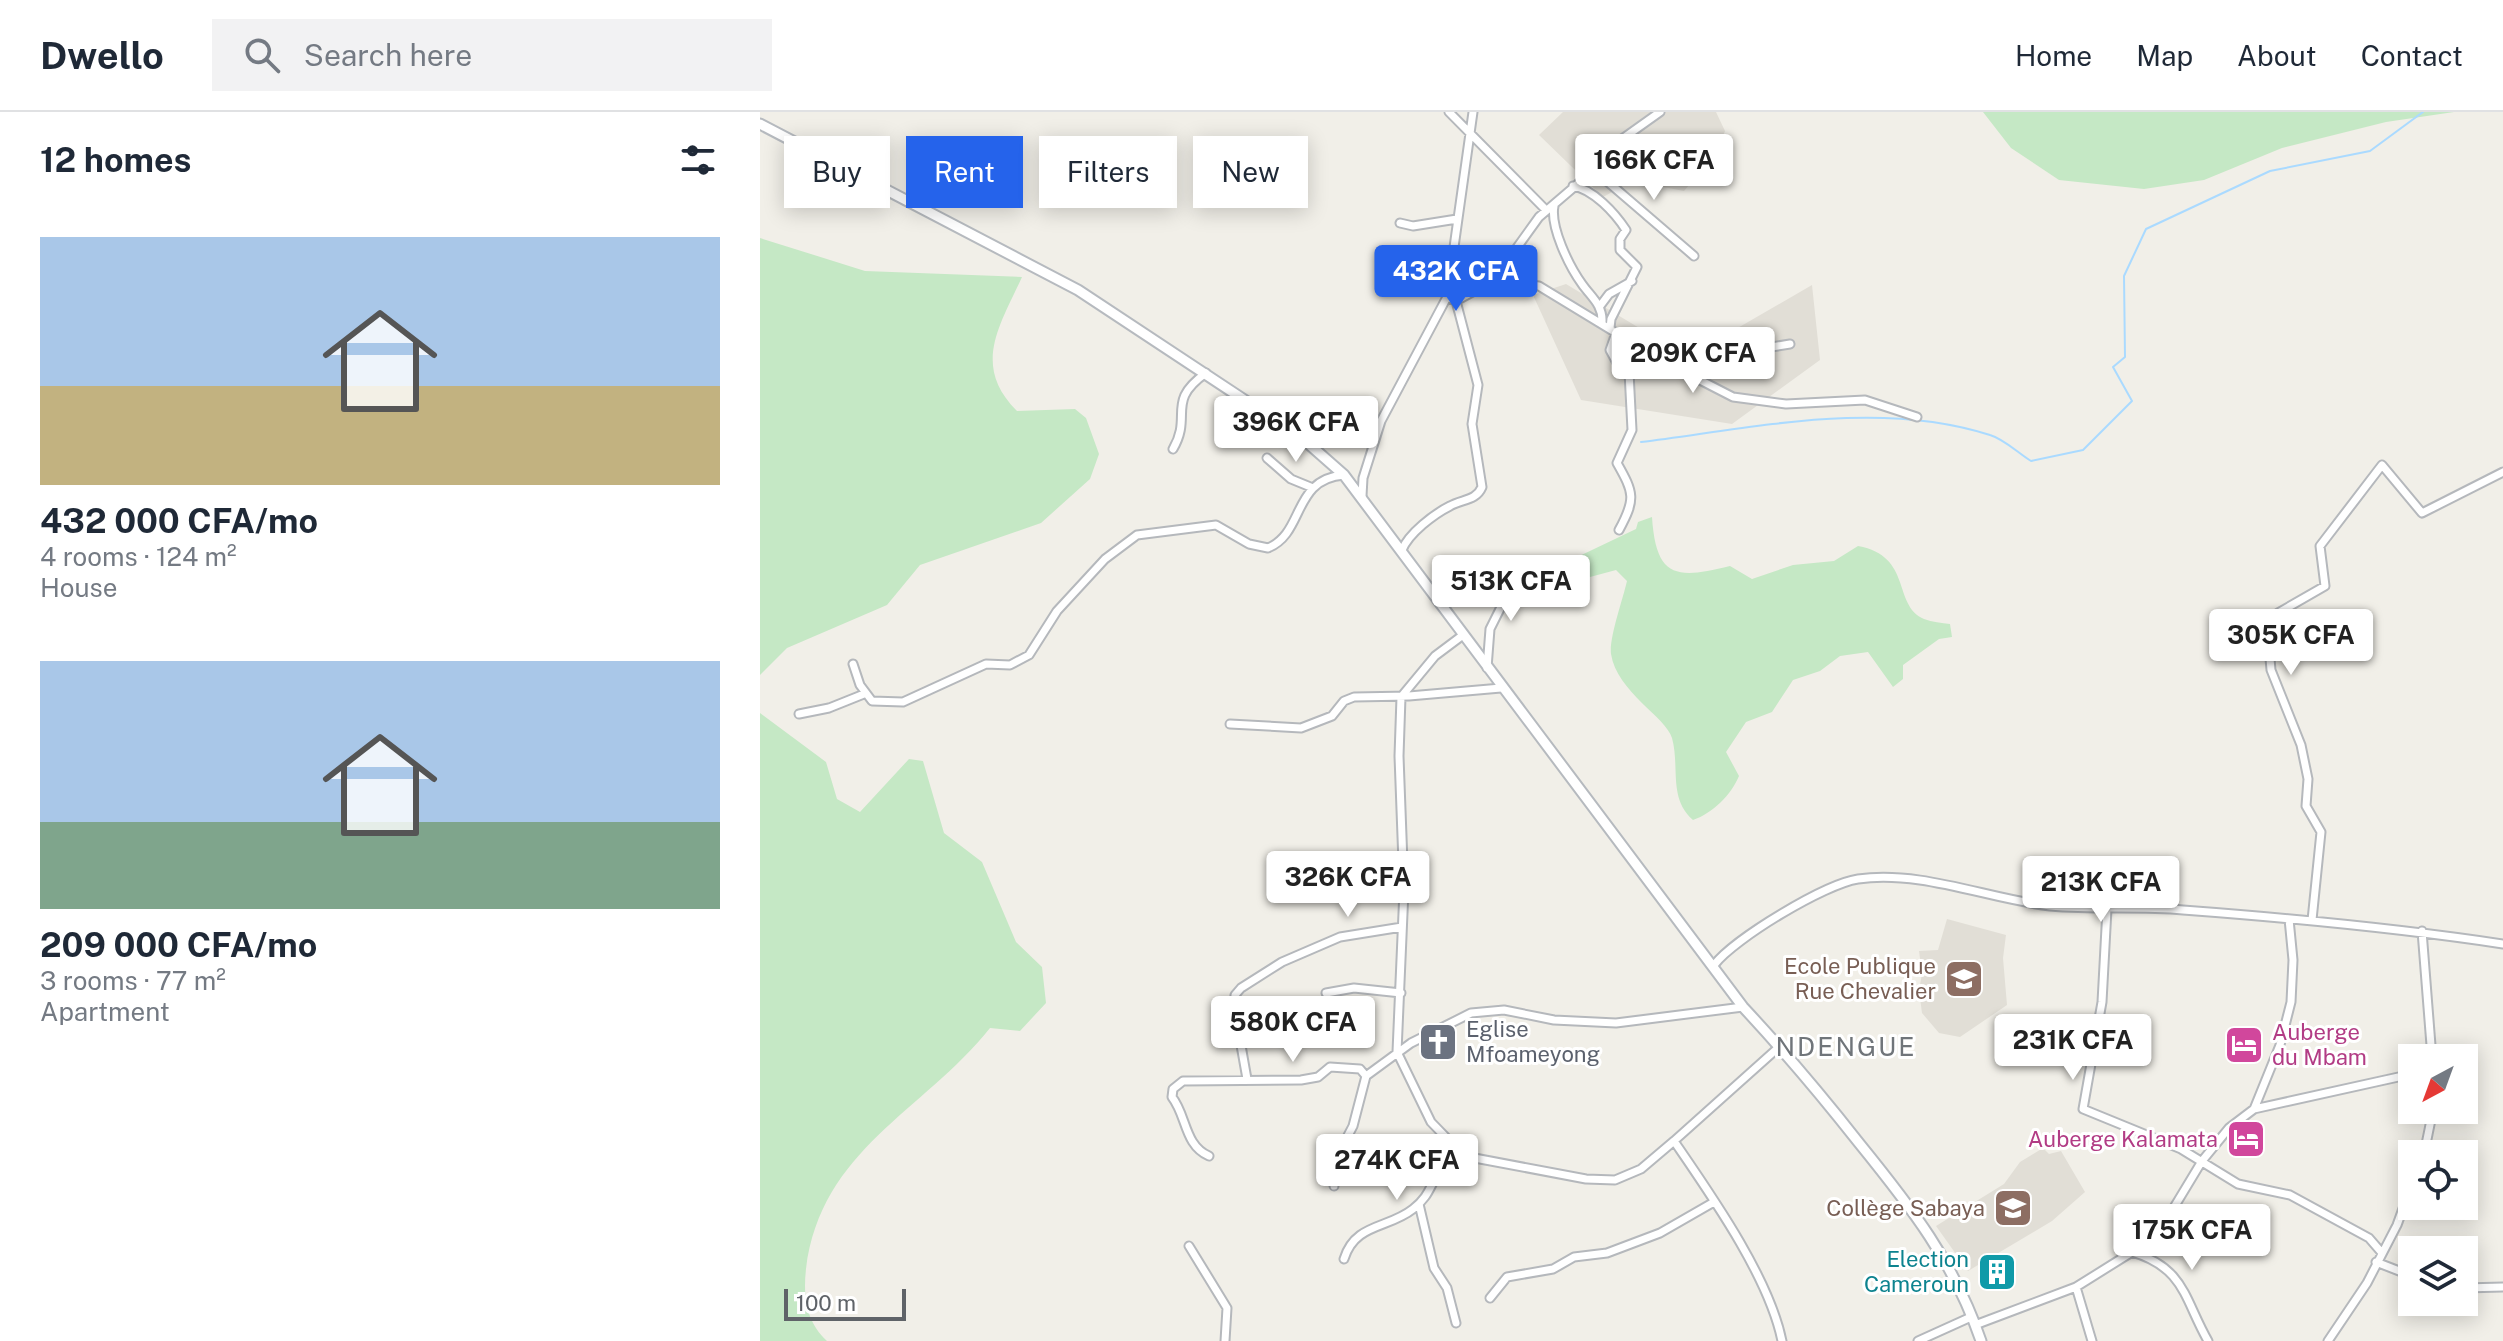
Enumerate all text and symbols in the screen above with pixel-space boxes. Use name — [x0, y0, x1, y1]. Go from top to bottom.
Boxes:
search box — [212, 19, 772, 91]
text: Dwello — [40, 33, 164, 78]
icon: search — [240, 33, 284, 77]
text: Search here — [304, 37, 472, 73]
text: Home — [2015, 39, 2092, 72]
text: Map — [2136, 39, 2193, 72]
text: About — [2237, 39, 2317, 72]
text: Contact — [2361, 39, 2463, 72]
pin: 166K CFA — [1571, 134, 1737, 202]
chip: Buy — [784, 136, 890, 208]
chip: Rent — [906, 136, 1023, 208]
chip: Filters — [1039, 136, 1177, 208]
chip: New — [1193, 136, 1308, 208]
icon: filters — [676, 138, 720, 182]
text: 12 homes — [40, 140, 191, 180]
text: 166K CFA — [1593, 144, 1715, 175]
pin: 432K CFA — [1373, 245, 1539, 313]
text: 432K CFA — [1392, 255, 1520, 286]
icon: home — [308, 289, 452, 433]
pin: 209K CFA — [1610, 327, 1776, 395]
text: 209K CFA — [1630, 337, 1756, 368]
pin: 396K CFA — [1213, 396, 1379, 464]
text: 396K CFA — [1232, 406, 1360, 437]
text: 432 000 CFA/mo — [40, 501, 318, 541]
text: 4 rooms · 124 m² — [40, 541, 237, 572]
pin: 513K CFA — [1428, 555, 1594, 623]
text: 513K CFA — [1450, 565, 1572, 596]
text: House — [40, 572, 117, 603]
pin: 305K CFA — [2208, 609, 2374, 677]
text: 305K CFA — [2227, 619, 2355, 650]
icon: home — [308, 713, 452, 857]
pin: 326K CFA — [1265, 851, 1431, 919]
pin: 213K CFA — [2018, 856, 2184, 924]
text: 326K CFA — [1284, 861, 1412, 892]
text: 213K CFA — [2040, 866, 2162, 897]
text: 209 000 CFA/mo — [40, 925, 317, 965]
place label: Ecole Publique Rue Chevalier — [1784, 953, 1936, 1004]
school or university icon: Ecole Publique Rue Chevalier — [1943, 958, 1985, 1000]
text: 3 rooms · 77 m² — [40, 965, 226, 996]
text: Apartment — [40, 996, 170, 1027]
pin: 580K CFA — [1210, 996, 1376, 1064]
text: 580K CFA — [1229, 1006, 1357, 1037]
pin: 231K CFA — [1990, 1014, 2156, 1082]
place label: Eglise Mfoameyong — [1466, 1016, 1600, 1067]
place label: Auberge du Mbam — [2272, 1019, 2367, 1070]
church icon: Eglise Mfoameyong — [1417, 1021, 1459, 1063]
text: 231K CFA — [2012, 1024, 2134, 1055]
hotel icon: Auberge du Mbam — [2223, 1024, 2265, 1066]
district label: NDENGUE — [1776, 1031, 1916, 1062]
north arrow — [2398, 1044, 2478, 1124]
map controls — [2398, 1044, 2478, 1316]
hotel icon: Auberge Kalamata — [2225, 1118, 2267, 1160]
place label: Auberge Kalamata — [2028, 1126, 2218, 1152]
pin: 274K CFA — [1314, 1134, 1480, 1202]
button: locate — [2398, 1140, 2478, 1220]
text: 274K CFA — [1334, 1144, 1460, 1175]
school or university icon: Collège Sabaya — [1992, 1187, 2034, 1229]
place label: Collège Sabaya — [1826, 1195, 1985, 1221]
pin: 175K CFA — [2109, 1204, 2275, 1272]
text: 175K CFA — [2131, 1214, 2253, 1245]
button: layers — [2398, 1236, 2478, 1316]
place label: Election Cameroun — [1864, 1246, 1969, 1297]
building icon: Election Cameroun — [1976, 1251, 2018, 1293]
scale bar — [784, 1285, 906, 1321]
text: 100 m — [796, 1290, 856, 1316]

